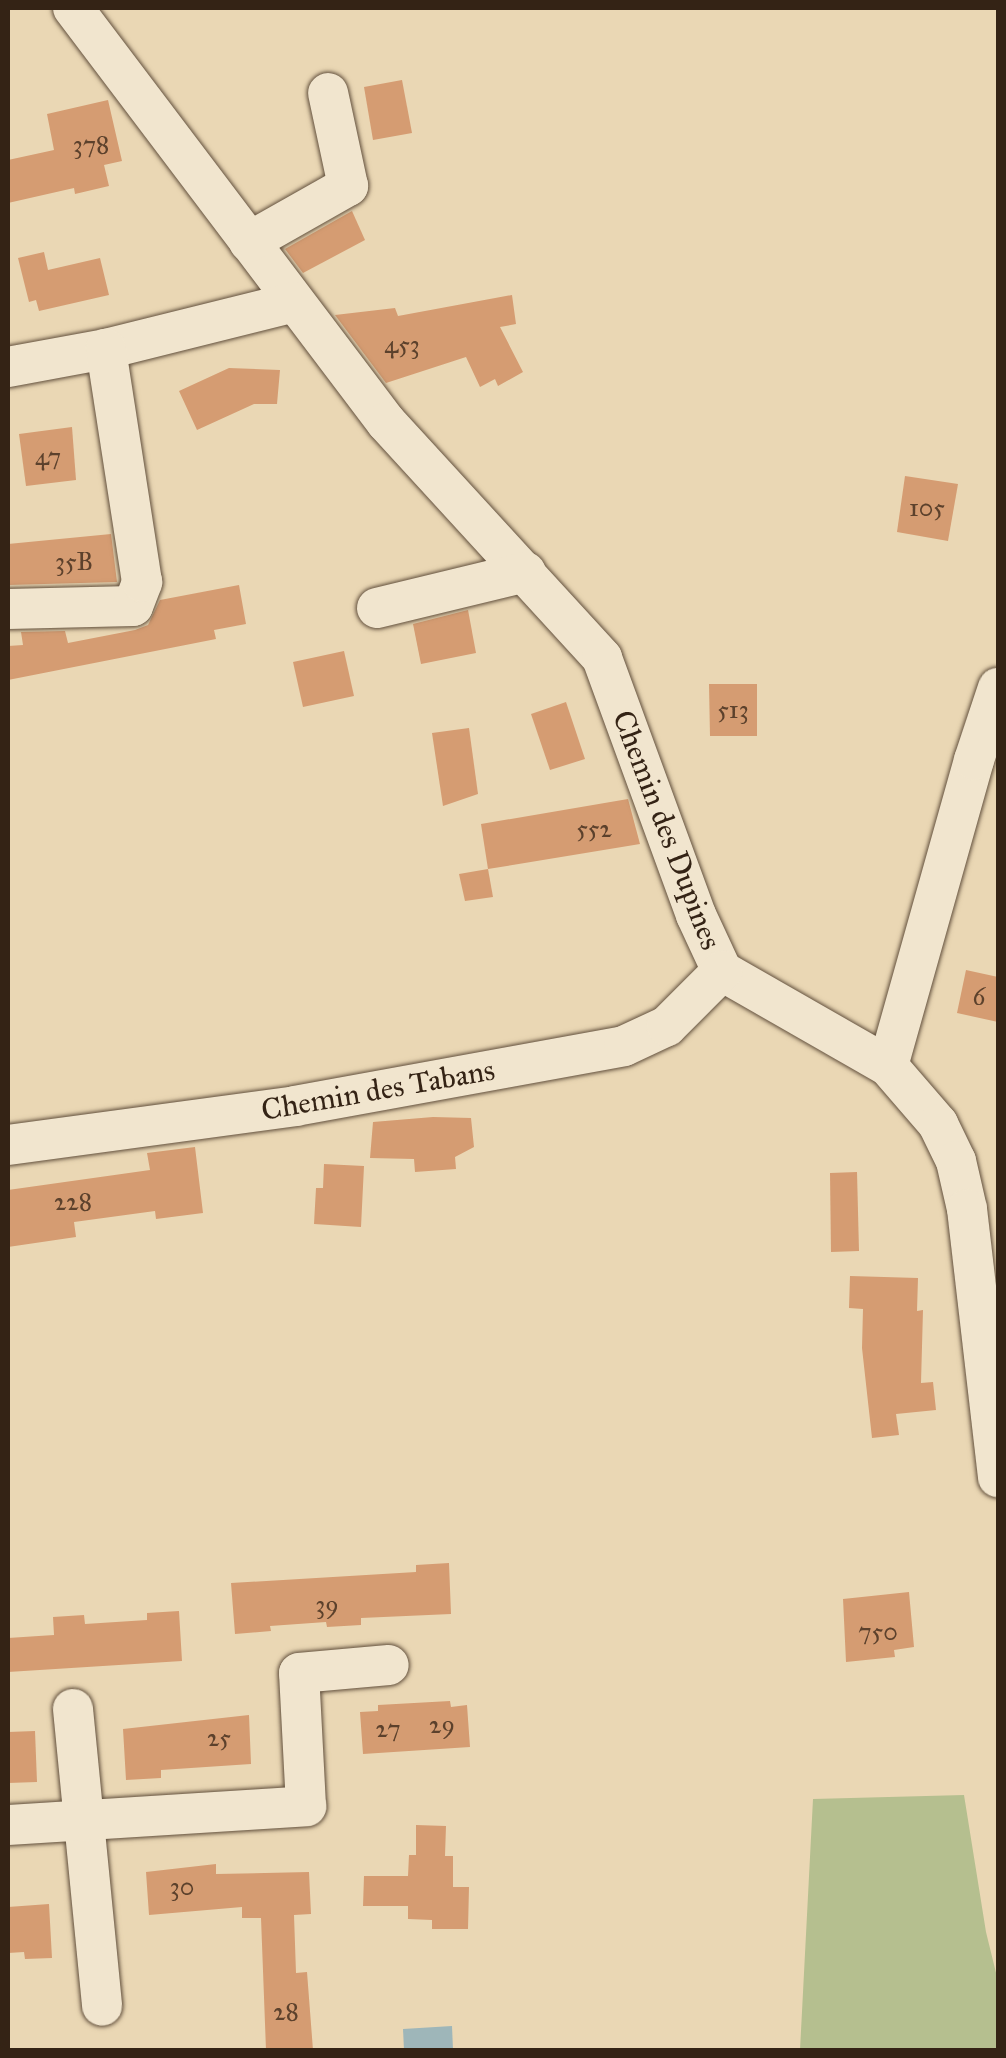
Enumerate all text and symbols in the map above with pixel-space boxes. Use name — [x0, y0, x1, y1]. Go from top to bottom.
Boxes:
house number: 378 — [73, 130, 109, 160]
house number: 453 — [384, 330, 420, 360]
house number: 47 — [35, 442, 61, 472]
house number: 105 — [909, 493, 945, 523]
house number: 35B — [55, 547, 93, 577]
house number: 513 — [717, 695, 749, 725]
street label: Chemin des Dupines — [605, 705, 729, 955]
house number: 552 — [576, 814, 612, 844]
house number: 6 — [973, 982, 985, 1012]
street label: Chemin des Tabans — [258, 1052, 498, 1128]
house number: 228 — [54, 1187, 92, 1217]
house number: 39 — [315, 1590, 339, 1620]
house number: 750 — [858, 1617, 898, 1647]
house number: 29 — [429, 1710, 455, 1740]
house number: 27 — [376, 1714, 400, 1744]
house number: 25 — [207, 1723, 231, 1753]
house number: 30 — [170, 1872, 194, 1902]
house number: 28 — [273, 1997, 299, 2027]

